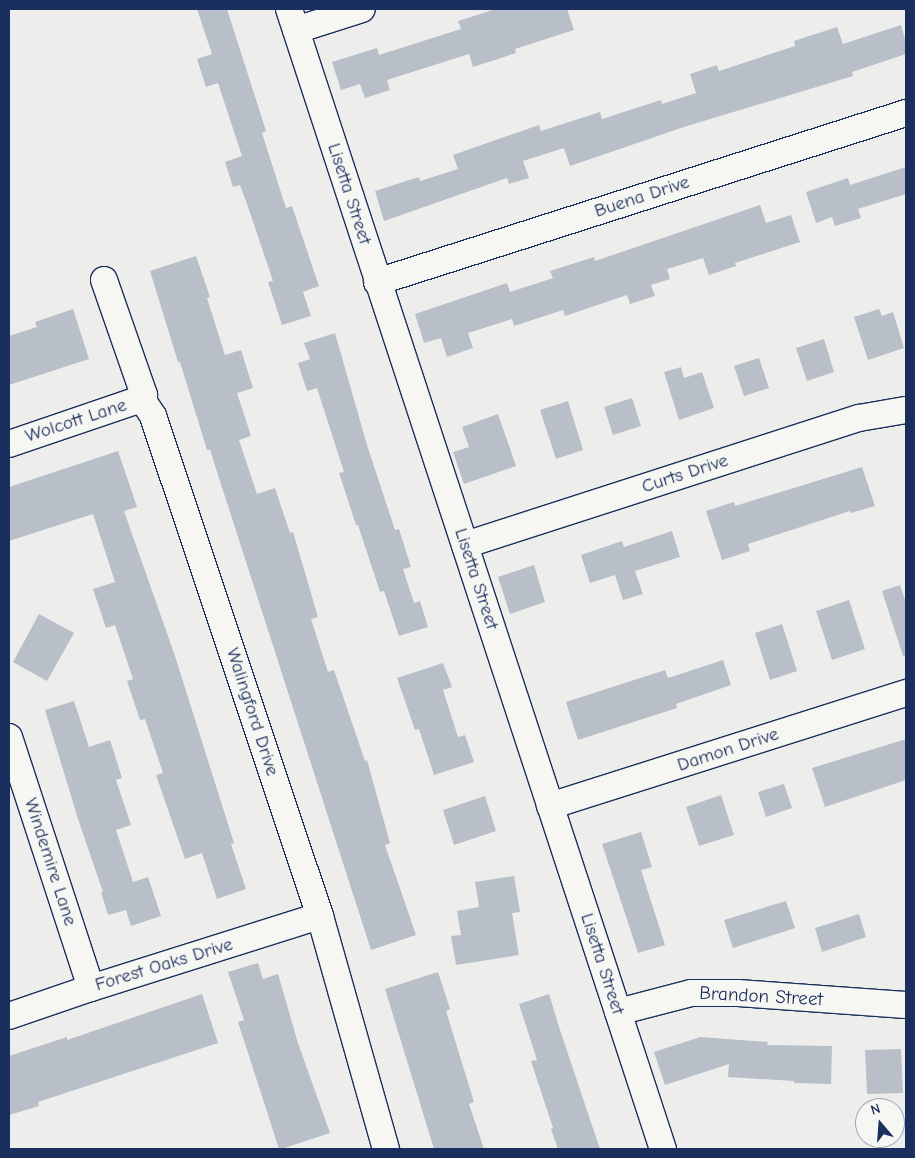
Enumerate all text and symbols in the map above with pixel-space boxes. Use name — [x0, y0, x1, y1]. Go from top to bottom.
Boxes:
street label: Lisetta Street — [322, 140, 376, 248]
street label: Buena Drive — [592, 171, 692, 223]
street label: Wolcott Lane — [22, 394, 130, 448]
street label: Curts Drive — [639, 449, 731, 499]
street label: Lisetta Street — [449, 525, 503, 633]
street label: Walingford Drive — [221, 645, 283, 779]
street label: Damon Drive — [674, 723, 782, 777]
street label: Windemire Lane — [19, 795, 81, 929]
street label: Lisetta Street — [575, 910, 629, 1018]
street label: Forest Oaks Drive — [92, 933, 236, 997]
street label: Brandon Street — [699, 982, 823, 1012]
north arrow — [855, 1098, 905, 1148]
text: N — [869, 1100, 882, 1119]

